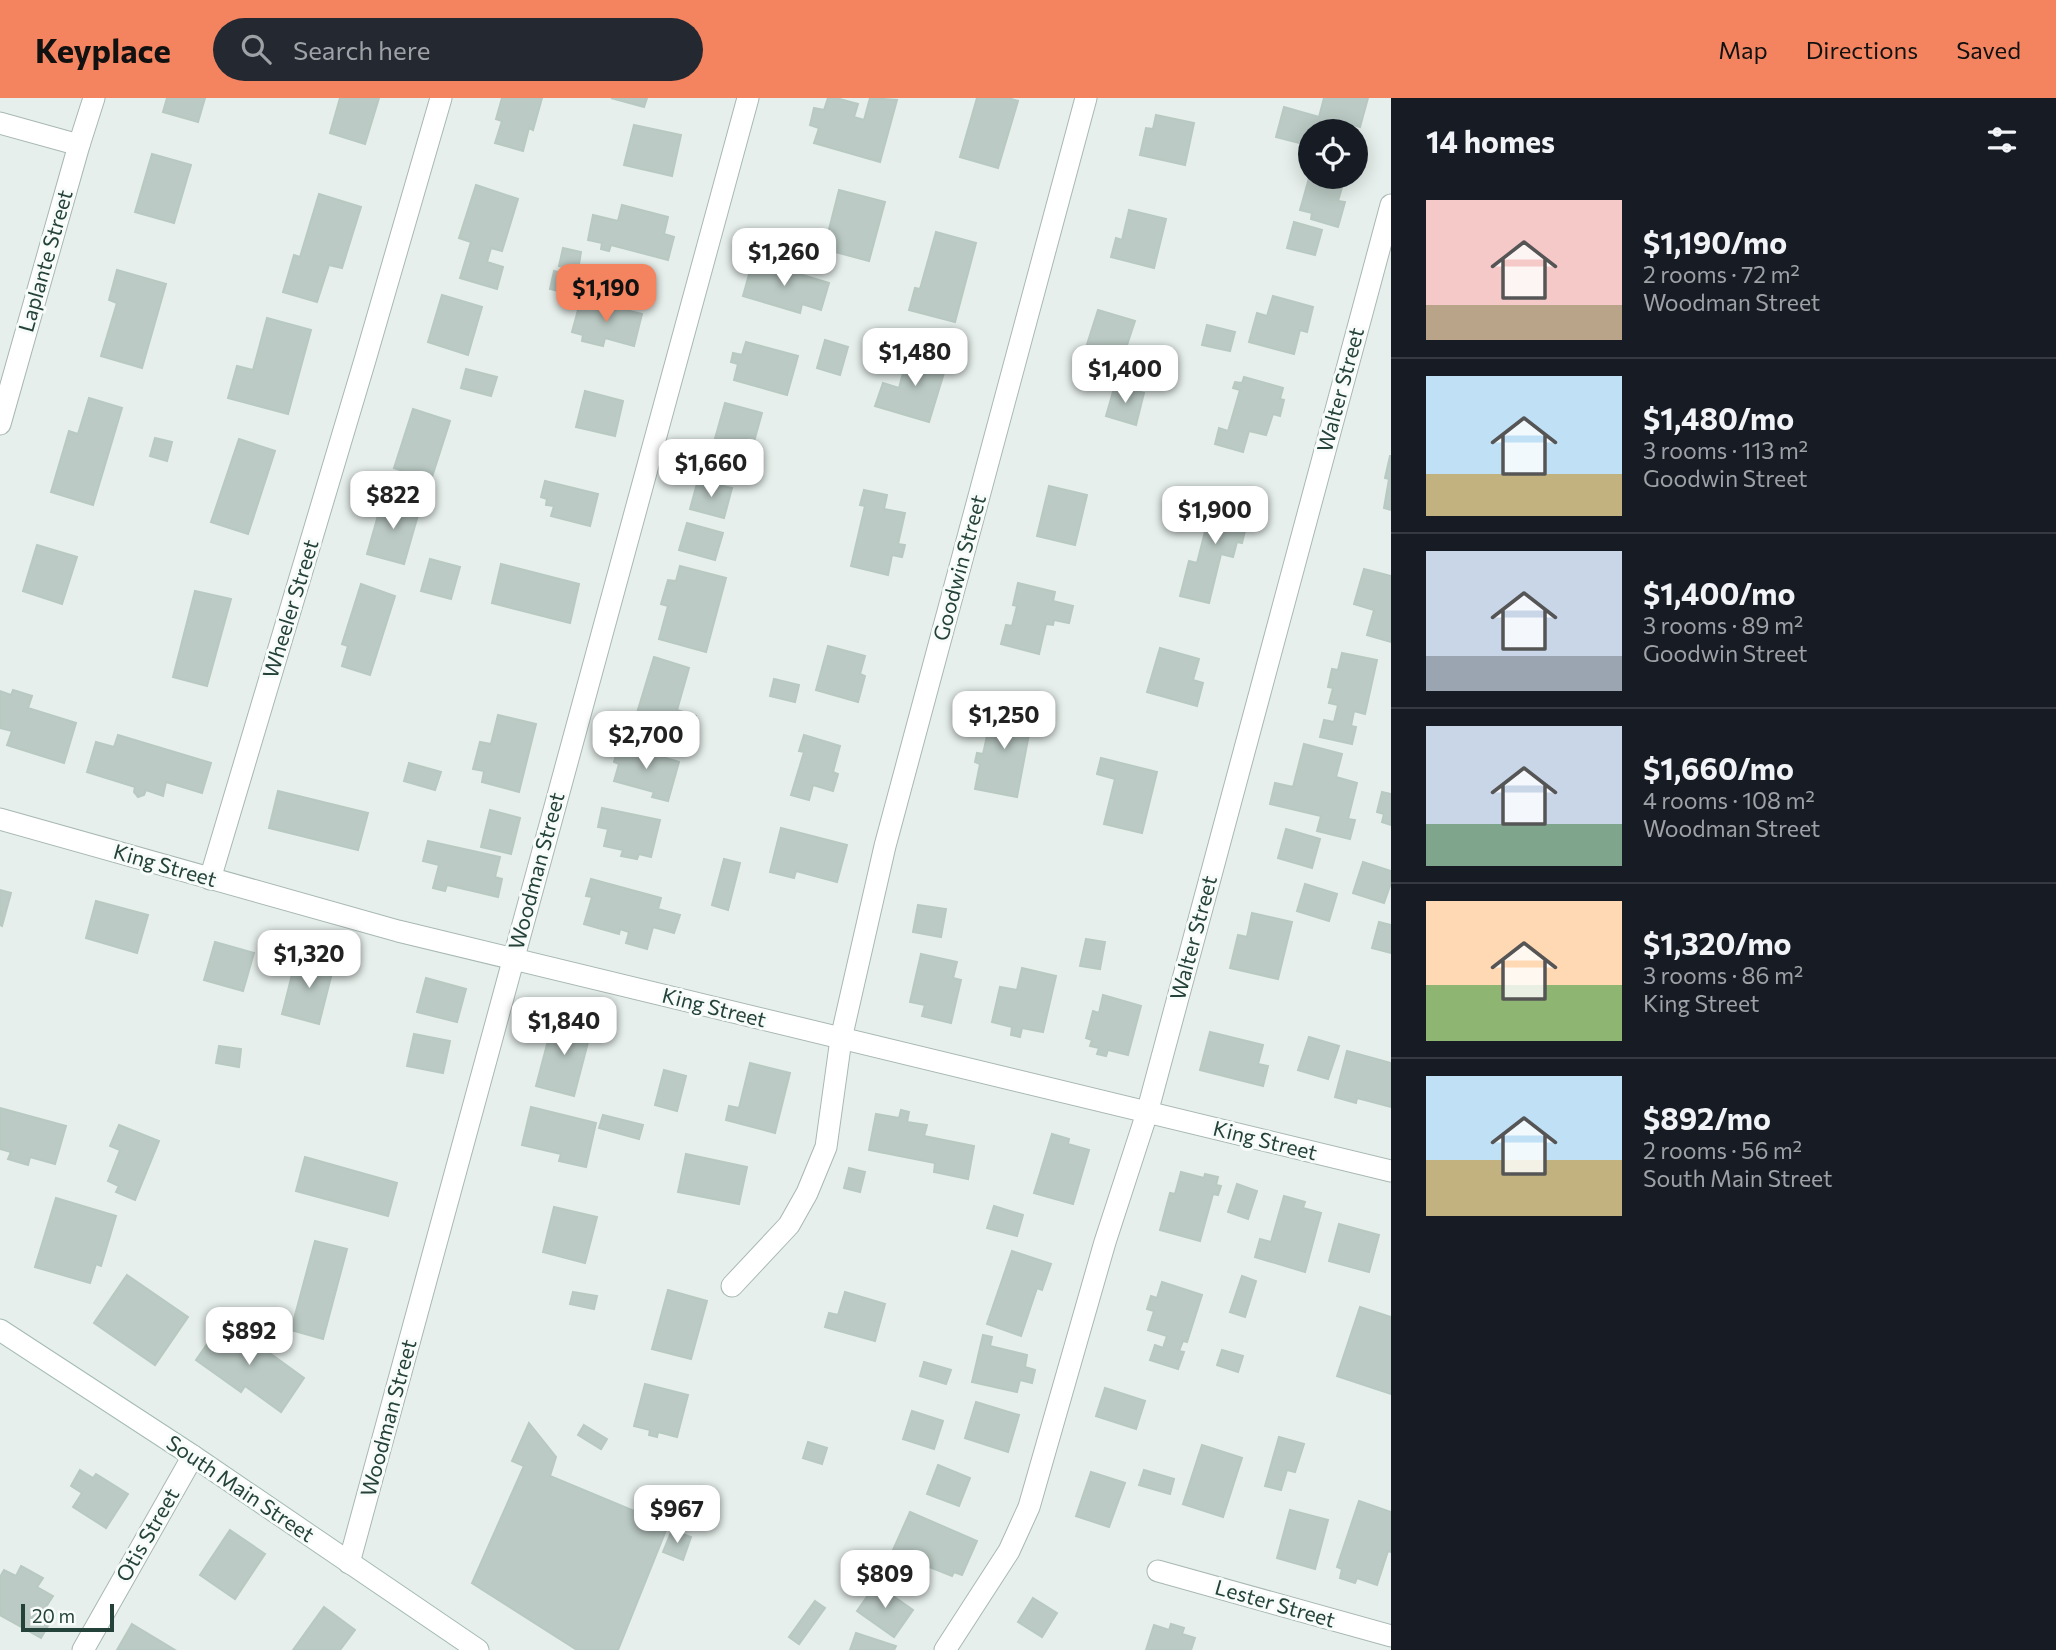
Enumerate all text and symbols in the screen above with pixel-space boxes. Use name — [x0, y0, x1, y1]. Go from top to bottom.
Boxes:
search box — [213, 18, 703, 81]
text: Keyplace — [35, 29, 171, 70]
icon: search — [237, 30, 275, 68]
text: Search here — [293, 34, 430, 65]
text: Map — [1718, 35, 1768, 64]
text: Directions — [1806, 35, 1918, 64]
text: Saved — [1956, 35, 2021, 64]
map controls — [1298, 119, 1368, 189]
button: locate — [1298, 119, 1368, 189]
icon: filters — [1983, 121, 2021, 159]
text: 14 homes — [1426, 122, 1555, 159]
street label: Laplante Street — [12, 187, 77, 335]
text: $1,190/mo — [1643, 223, 1787, 260]
pin: $1,260 — [727, 228, 841, 288]
icon: home — [1482, 228, 1566, 312]
text: $1,260 — [748, 237, 820, 265]
text: 2 rooms · 72 m² — [1643, 260, 1800, 288]
pin: $1,190 — [549, 264, 663, 324]
text: $1,190 — [572, 273, 640, 301]
text: Woodman Street — [1643, 288, 1820, 316]
street label: Walter Street — [1311, 325, 1368, 455]
pin: $1,480 — [858, 328, 972, 388]
text: $1,480 — [879, 337, 951, 365]
pin: $1,400 — [1068, 345, 1182, 405]
text: $1,400 — [1088, 354, 1162, 382]
text: $1,480/mo — [1643, 399, 1794, 436]
icon: home — [1482, 404, 1566, 488]
text: 3 rooms · 113 m² — [1643, 436, 1808, 464]
pin: $1,660 — [654, 440, 768, 499]
text: $1,660 — [675, 448, 747, 476]
text: Goodwin Street — [1643, 464, 1808, 492]
pin: $822 — [352, 472, 434, 531]
text: $822 — [366, 480, 420, 508]
pin: $1,900 — [1158, 486, 1272, 546]
street label: Goodwin Street — [927, 492, 990, 643]
text: $1,900 — [1178, 495, 1252, 523]
street label: Wheeler Street — [257, 536, 323, 681]
text: $1,400/mo — [1643, 574, 1795, 611]
icon: home — [1482, 579, 1566, 663]
text: 3 rooms · 89 m² — [1643, 611, 1803, 639]
text: Goodwin Street — [1643, 639, 1808, 667]
pin: $1,250 — [947, 692, 1061, 751]
text: $1,250 — [968, 700, 1040, 728]
pin: $2,700 — [589, 712, 703, 771]
text: $2,700 — [609, 720, 683, 748]
text: $1,660/mo — [1643, 749, 1794, 786]
icon: home — [1482, 754, 1566, 838]
text: 4 rooms · 108 m² — [1643, 786, 1815, 814]
street label: Woodman Street — [503, 789, 569, 952]
text: Woodman Street — [1643, 814, 1820, 842]
street label: King Street — [111, 838, 220, 891]
street label: Walter Street — [1164, 873, 1221, 1003]
text: $1,320/mo — [1643, 924, 1792, 961]
icon: home — [1482, 929, 1566, 1013]
pin: $1,320 — [252, 930, 366, 990]
text: $1,320 — [274, 939, 344, 967]
text: 3 rooms · 86 m² — [1643, 961, 1803, 989]
street label: King Street — [660, 982, 769, 1032]
text: King Street — [1643, 989, 1759, 1017]
pin: $1,840 — [507, 998, 621, 1057]
text: $1,840 — [528, 1006, 600, 1034]
text: $892/mo — [1643, 1099, 1771, 1136]
icon: home — [1482, 1104, 1566, 1188]
street label: King Street — [1211, 1115, 1320, 1165]
text: 2 rooms · 56 m² — [1643, 1136, 1802, 1164]
text: South Main Street — [1643, 1164, 1832, 1192]
pin: $892 — [208, 1308, 290, 1367]
text: $892 — [222, 1316, 276, 1344]
street label: Woodman Street — [355, 1336, 421, 1499]
street label: South Main Street — [162, 1429, 320, 1546]
street label: Otis Street — [110, 1483, 184, 1586]
pin: $967 — [636, 1486, 718, 1545]
text: $967 — [650, 1494, 704, 1522]
pin: $809 — [844, 1550, 926, 1610]
text: $809 — [857, 1559, 913, 1587]
street label: Lester Street — [1212, 1573, 1338, 1632]
scale bar — [21, 1601, 114, 1633]
text: 20 m — [32, 1604, 75, 1627]

